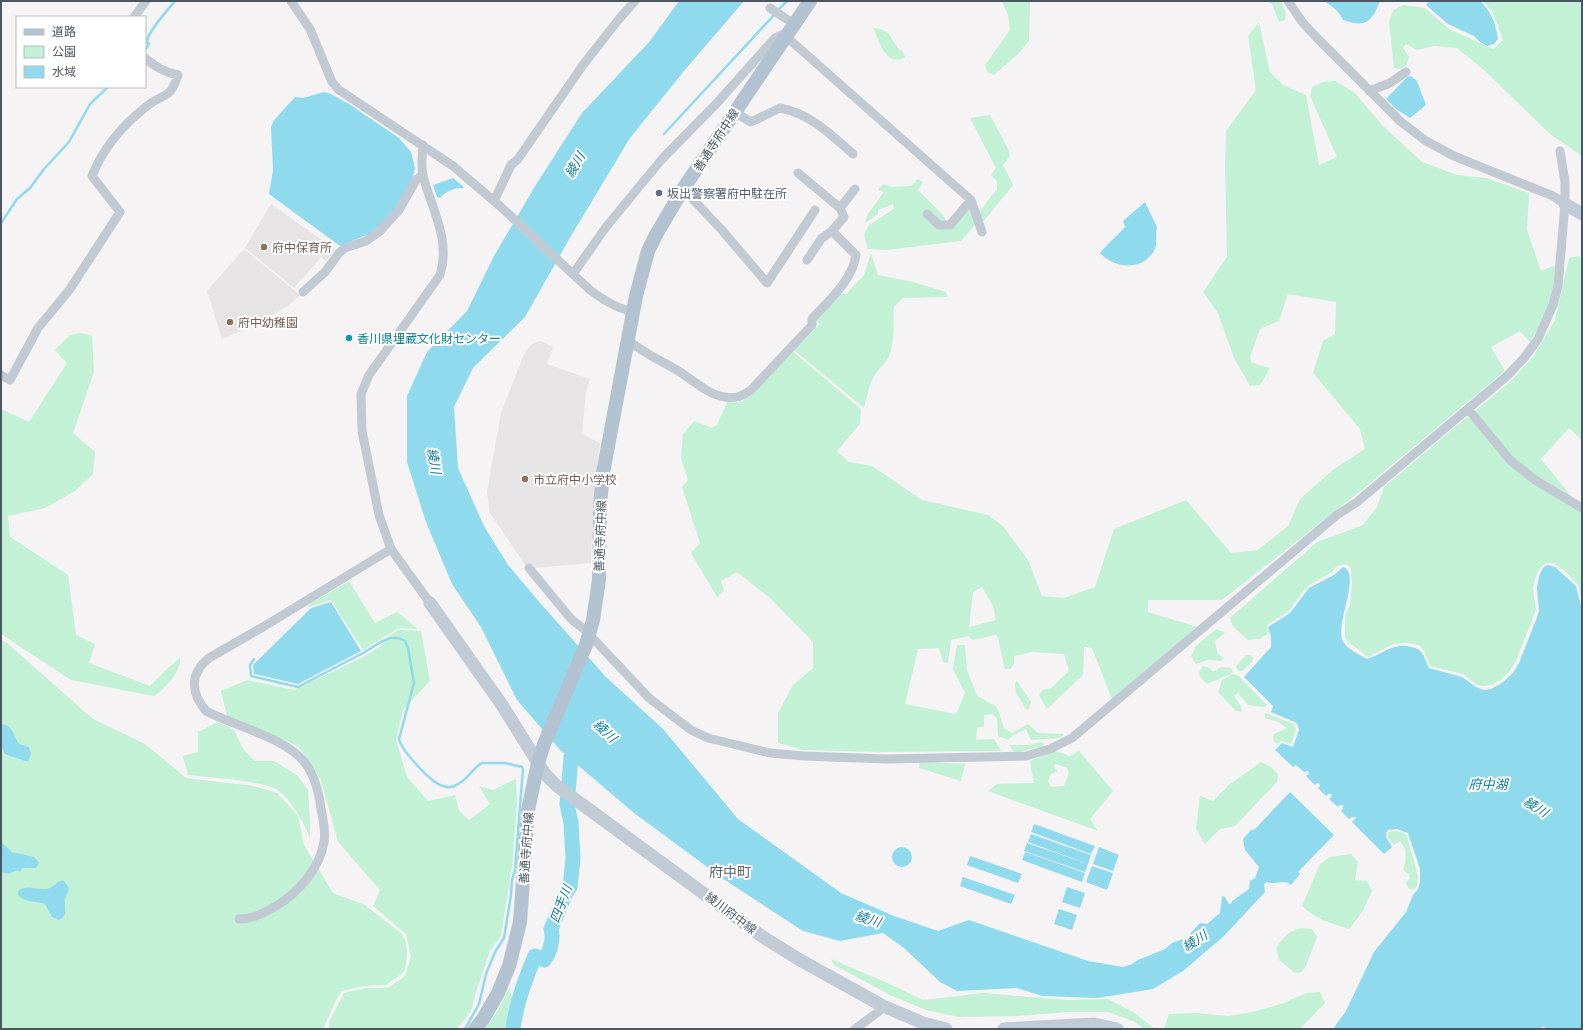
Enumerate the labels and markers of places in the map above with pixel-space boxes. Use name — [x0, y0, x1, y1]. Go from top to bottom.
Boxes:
place label: 坂出警察署府中駐在所 — [667, 185, 787, 202]
marker: 坂出警察署府中駐在所 — [654, 188, 664, 198]
place label: 府中保育所 — [272, 239, 332, 256]
marker: 府中保育所 — [259, 242, 269, 252]
place label: 府中幼稚園 — [238, 314, 298, 331]
marker: 府中幼稚園 — [225, 317, 235, 327]
place label: 香川県埋蔵文化財センター — [357, 330, 501, 347]
marker: 香川県埋蔵文化財センター — [344, 333, 354, 343]
place label: 市立府中小学校 — [533, 471, 617, 488]
marker: 市立府中小学校 — [520, 474, 530, 484]

